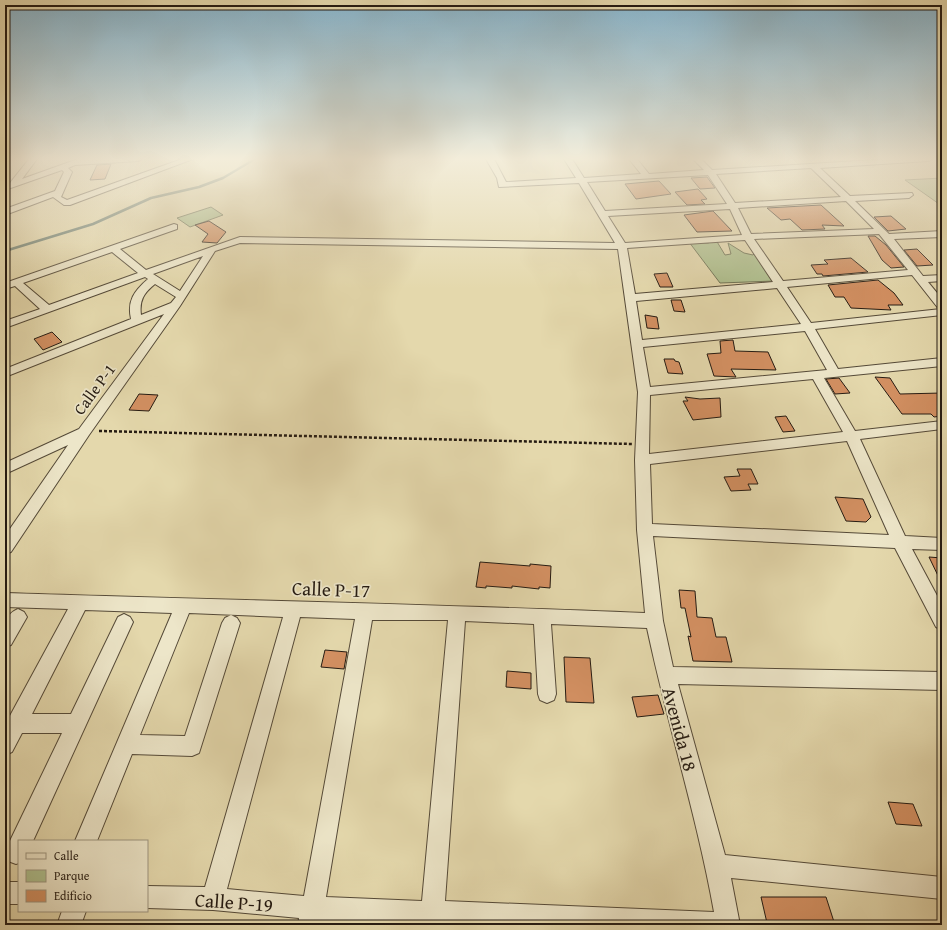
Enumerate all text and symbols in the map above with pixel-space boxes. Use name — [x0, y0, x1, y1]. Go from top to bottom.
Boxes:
street label: Calle P-1 — [67, 358, 121, 420]
street label: Calle P-17 — [291, 574, 371, 604]
street label: Avenida 18 — [655, 684, 705, 774]
legend — [18, 840, 148, 912]
text: Calle — [54, 847, 79, 864]
text: Parque — [54, 867, 90, 884]
street label: Calle P-19 — [194, 885, 274, 919]
text: Edificio — [54, 887, 92, 904]

